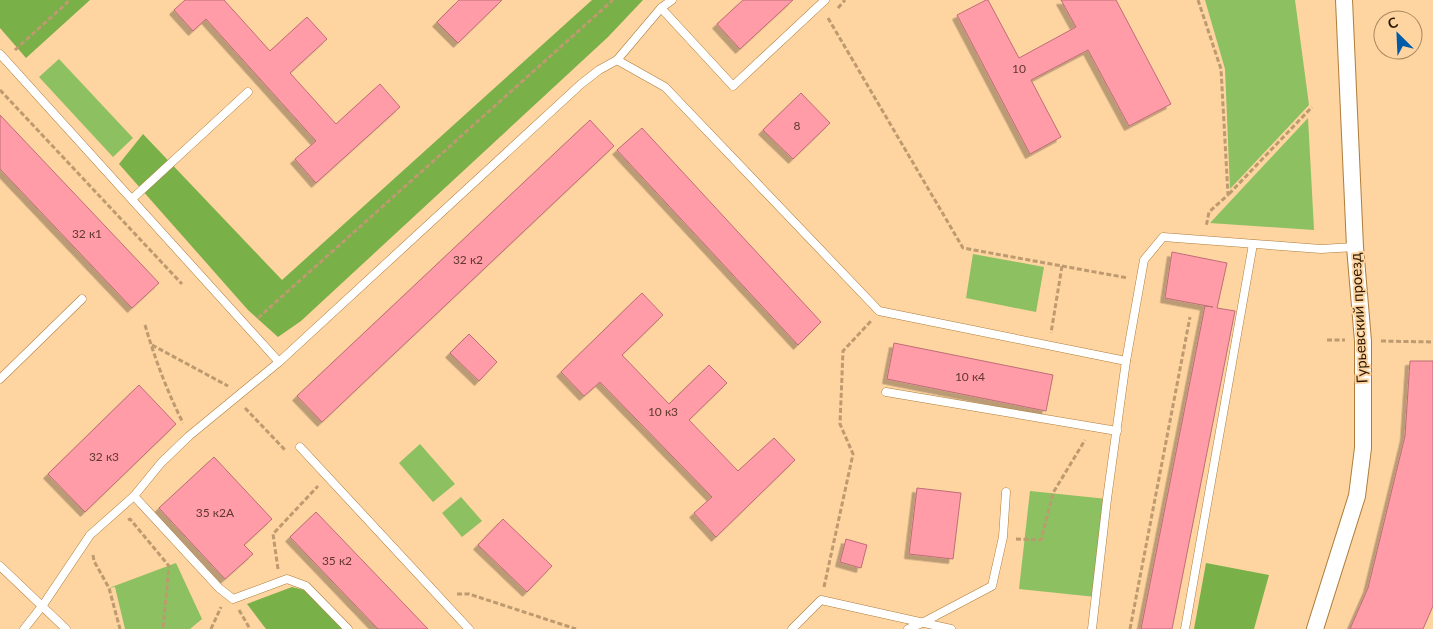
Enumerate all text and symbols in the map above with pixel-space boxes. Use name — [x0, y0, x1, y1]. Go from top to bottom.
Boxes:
north arrow — [1373, 10, 1423, 60]
text: С — [1385, 13, 1401, 32]
house number: 10 — [1012, 61, 1026, 76]
house number: 8 — [794, 118, 801, 133]
house number: 32 к1 — [72, 226, 102, 241]
house number: 32 к2 — [453, 252, 483, 267]
street label: Гурьевский проезд — [1346, 252, 1370, 384]
house number: 10 к4 — [955, 369, 985, 384]
house number: 10 к3 — [648, 404, 678, 419]
house number: 32 к3 — [89, 449, 119, 464]
house number: 35 к2А — [196, 505, 235, 520]
house number: 35 к2 — [322, 553, 352, 568]

